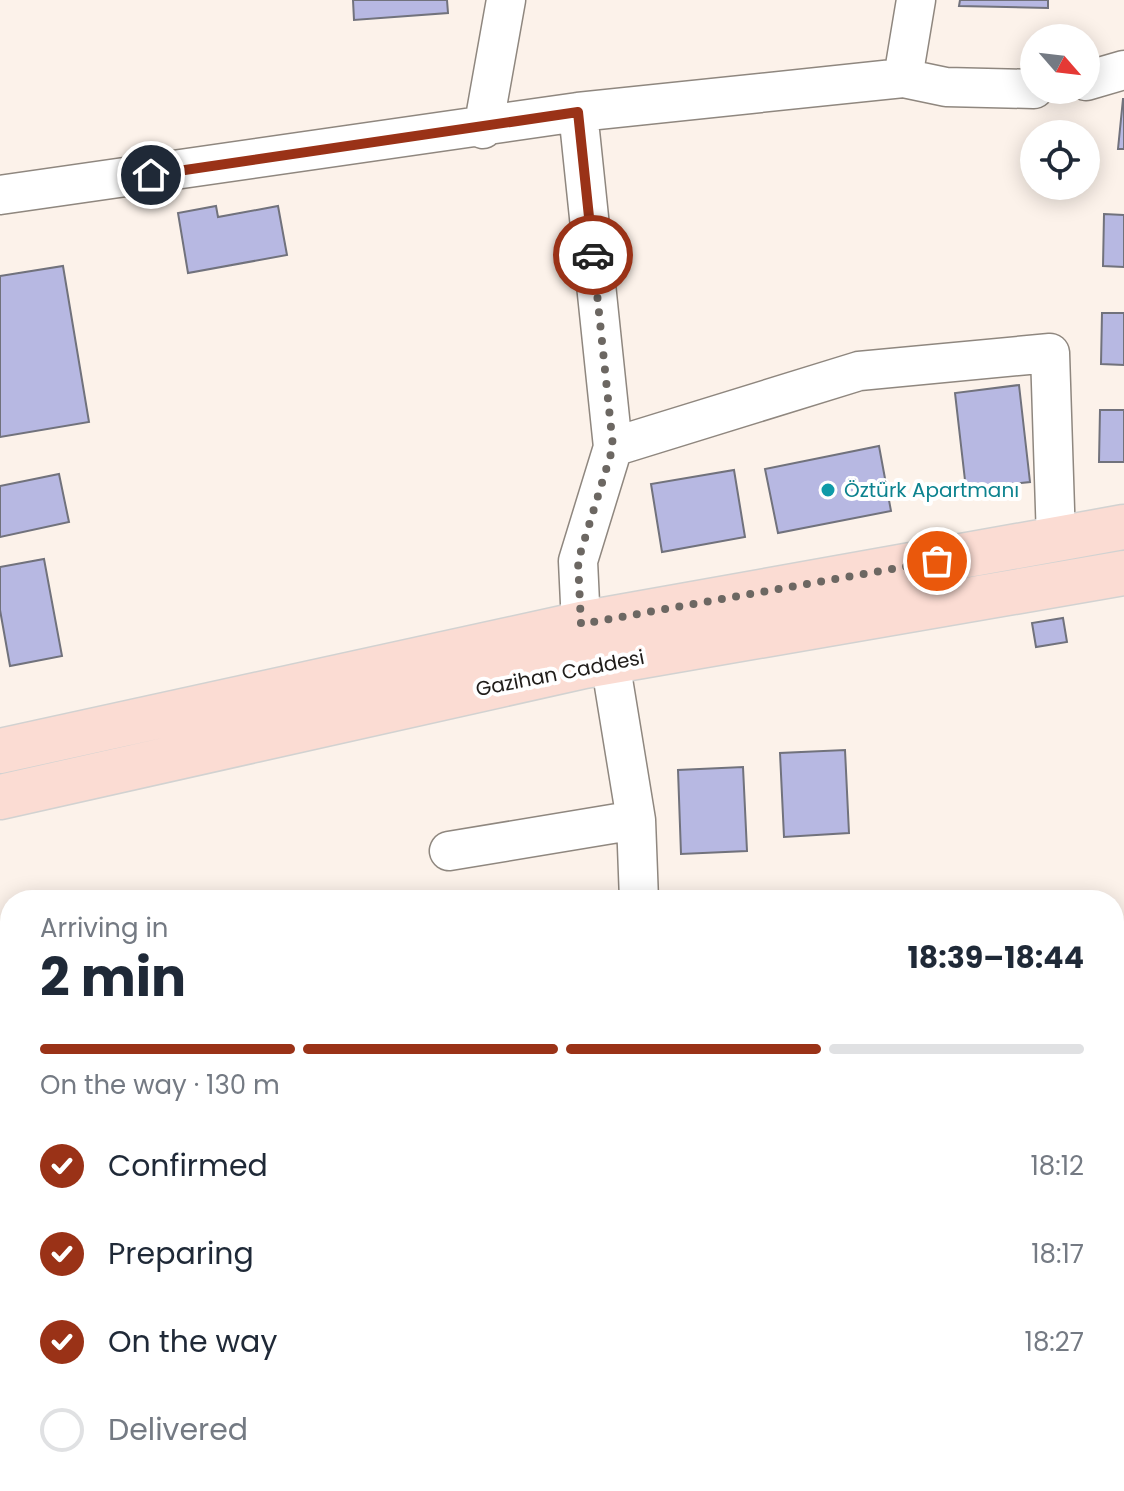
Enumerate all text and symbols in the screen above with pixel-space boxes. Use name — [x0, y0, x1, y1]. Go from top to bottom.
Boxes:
north arrow — [1020, 24, 1100, 104]
map controls — [1020, 24, 1100, 200]
button: locate — [1020, 120, 1100, 200]
pin — [117, 141, 185, 209]
icon: home — [129, 153, 173, 197]
courier — [553, 215, 633, 295]
icon: car — [571, 233, 615, 277]
place label: Öztürk Apartmanı — [844, 476, 1019, 504]
marker: Öztürk Apartmanı — [819, 481, 837, 499]
pin — [903, 527, 971, 595]
icon: bag — [915, 539, 959, 583]
street label: Gazihan Caddesi — [473, 643, 647, 703]
text: Arriving in — [40, 910, 169, 946]
text: 18:39–18:44 — [907, 936, 1084, 979]
text: 2 min — [40, 941, 186, 1014]
text: On the way · 130 m — [40, 1067, 280, 1103]
icon: check — [40, 1144, 84, 1188]
text: Confirmed — [108, 1144, 268, 1187]
text: 18:12 — [1030, 1148, 1084, 1184]
icon: check — [40, 1232, 84, 1276]
text: Preparing — [108, 1232, 254, 1275]
text: 18:17 — [1031, 1236, 1084, 1272]
icon: check — [40, 1320, 84, 1364]
text: On the way — [108, 1320, 277, 1363]
text: 18:27 — [1025, 1324, 1084, 1360]
text: Delivered — [108, 1408, 248, 1451]

